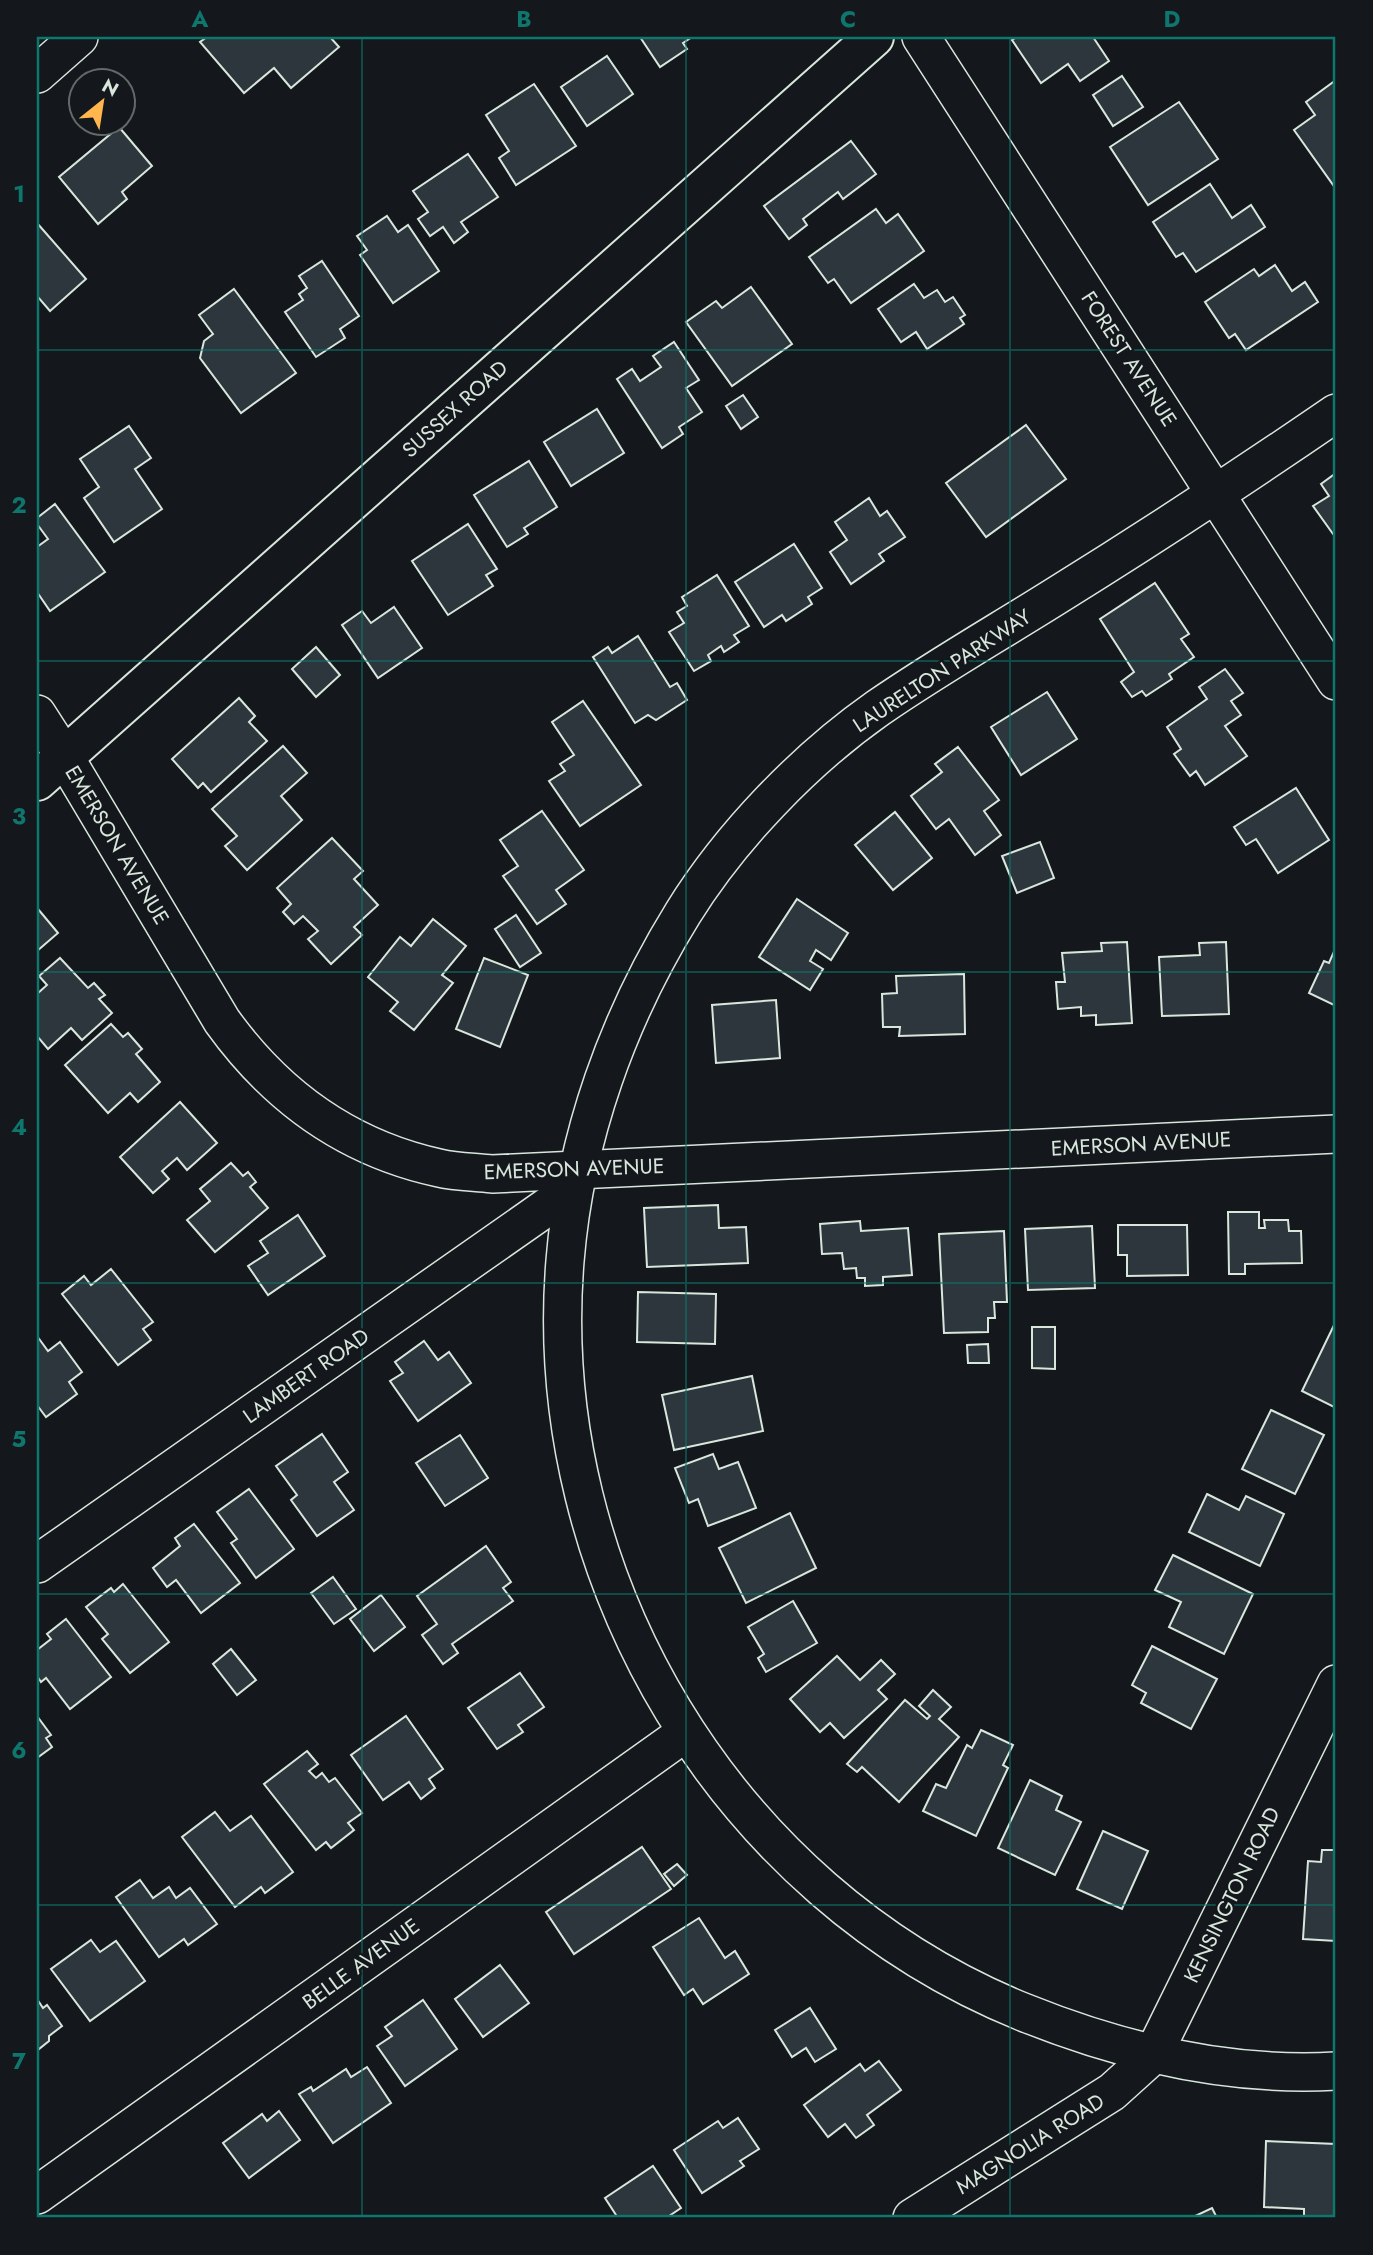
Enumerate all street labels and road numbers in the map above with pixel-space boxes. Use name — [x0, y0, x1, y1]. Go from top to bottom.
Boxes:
street label: FOREST AVENUE — [1074, 285, 1184, 433]
street label: SUSSEX ROAD — [396, 353, 514, 465]
street label: LAURELTON PARKWAY — [847, 602, 1037, 740]
street label: EMERSON AVENUE — [58, 760, 176, 930]
street label: EMERSON AVENUE — [1050, 1124, 1232, 1164]
street label: EMERSON AVENUE — [483, 1151, 665, 1187]
street label: LAMBERT ROAD — [237, 1321, 375, 1431]
street label: KENSINGTON ROAD — [1176, 1802, 1288, 1988]
street label: BELLE AVENUE — [296, 1911, 426, 2017]
street label: MAGNOLIA ROAD — [950, 2086, 1110, 2202]

